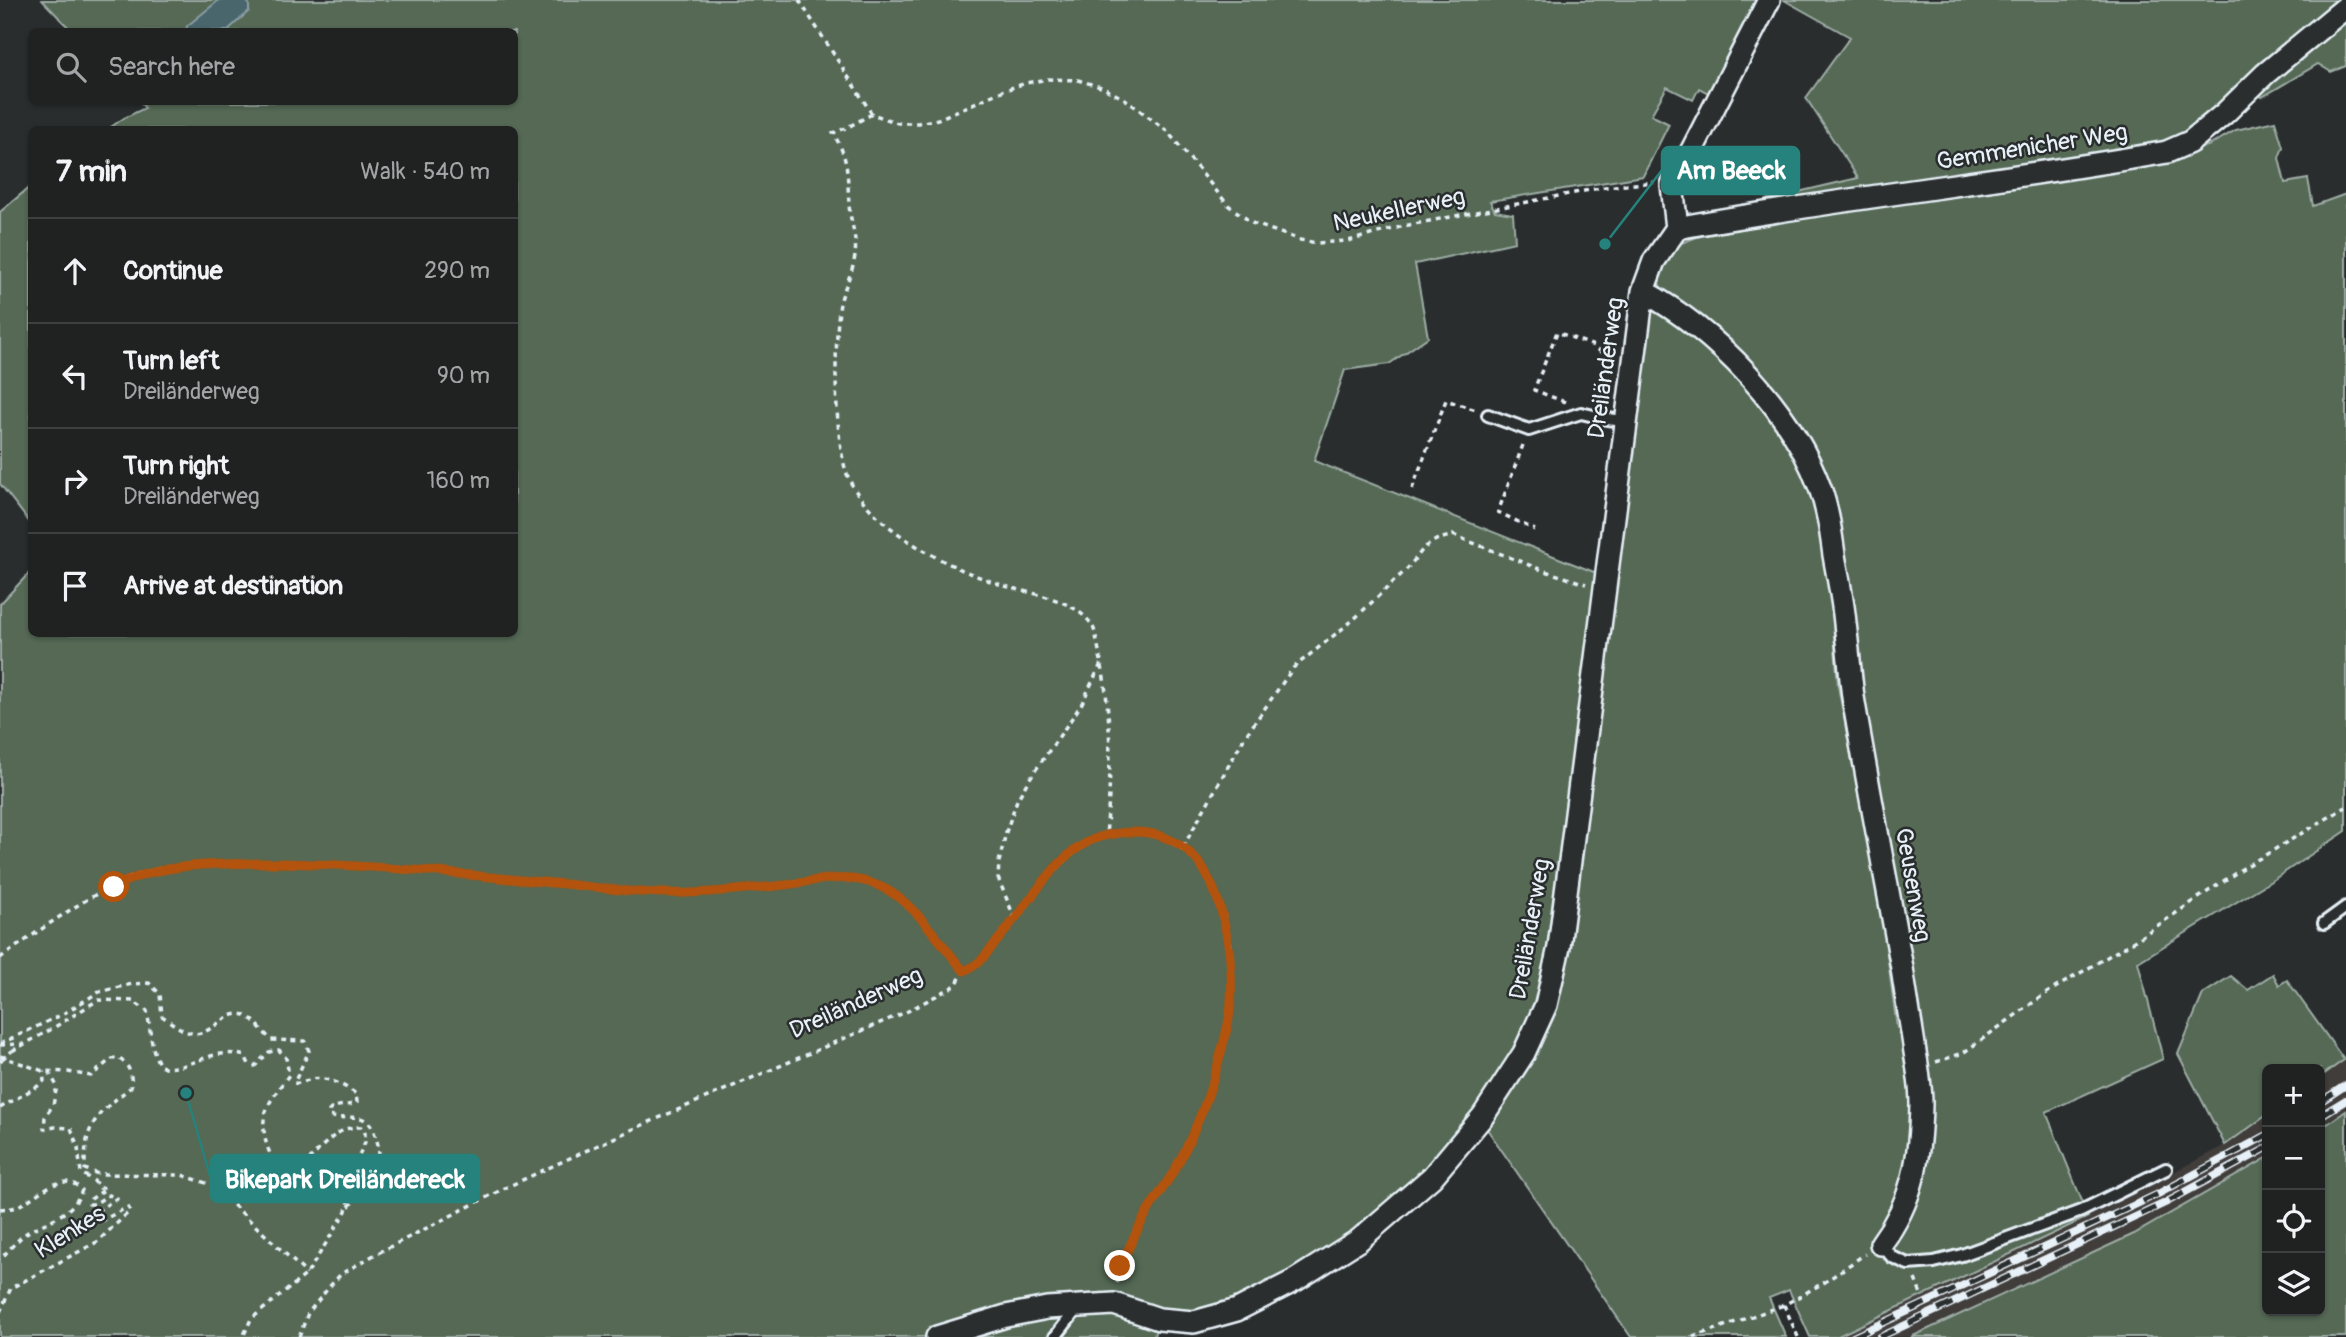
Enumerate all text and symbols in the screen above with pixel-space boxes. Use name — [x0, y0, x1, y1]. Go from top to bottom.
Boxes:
search box — [28, 28, 518, 105]
icon: search — [52, 48, 90, 86]
text: Search here — [108, 51, 235, 83]
street label: Gemmenicher Weg — [1935, 118, 2129, 176]
callout: Am Beeck — [1662, 147, 1799, 194]
text: 7 min — [56, 153, 127, 190]
text: Am Beeck — [1676, 155, 1787, 187]
text: Walk · 540 m — [360, 157, 490, 186]
street label: Neukellerweg — [1330, 182, 1468, 238]
icon: ahead — [56, 252, 94, 290]
text: Continue — [123, 255, 223, 287]
text: 290 m — [424, 256, 490, 285]
street label: Dreiländerweg — [1582, 295, 1630, 441]
text: Turn left — [123, 345, 219, 377]
icon: left — [56, 357, 94, 395]
text: 90 m — [437, 361, 490, 390]
text: Dreiländerweg — [123, 377, 260, 406]
text: Turn right — [123, 450, 229, 482]
icon: right — [56, 462, 94, 500]
text: 160 m — [426, 466, 490, 495]
text: Dreiländerweg — [123, 482, 260, 511]
icon: arrive — [56, 567, 94, 605]
text: Arrive at destination — [123, 570, 343, 602]
street label: Geusenweg — [1889, 826, 1937, 944]
street label: Dreiländerweg — [1503, 856, 1557, 1002]
route start — [98, 871, 129, 902]
street label: Dreiländerweg — [785, 961, 927, 1045]
map controls — [2262, 1064, 2325, 1316]
button: + — [2262, 1064, 2325, 1127]
button: − — [2262, 1127, 2325, 1190]
callout: Bikepark Dreiländereck — [211, 1155, 479, 1202]
text: Bikepark Dreiländereck — [225, 1164, 466, 1196]
button: locate — [2262, 1190, 2325, 1253]
street label: Klenkes — [29, 1199, 111, 1265]
route end — [1104, 1250, 1135, 1281]
button: layers — [2262, 1253, 2325, 1316]

